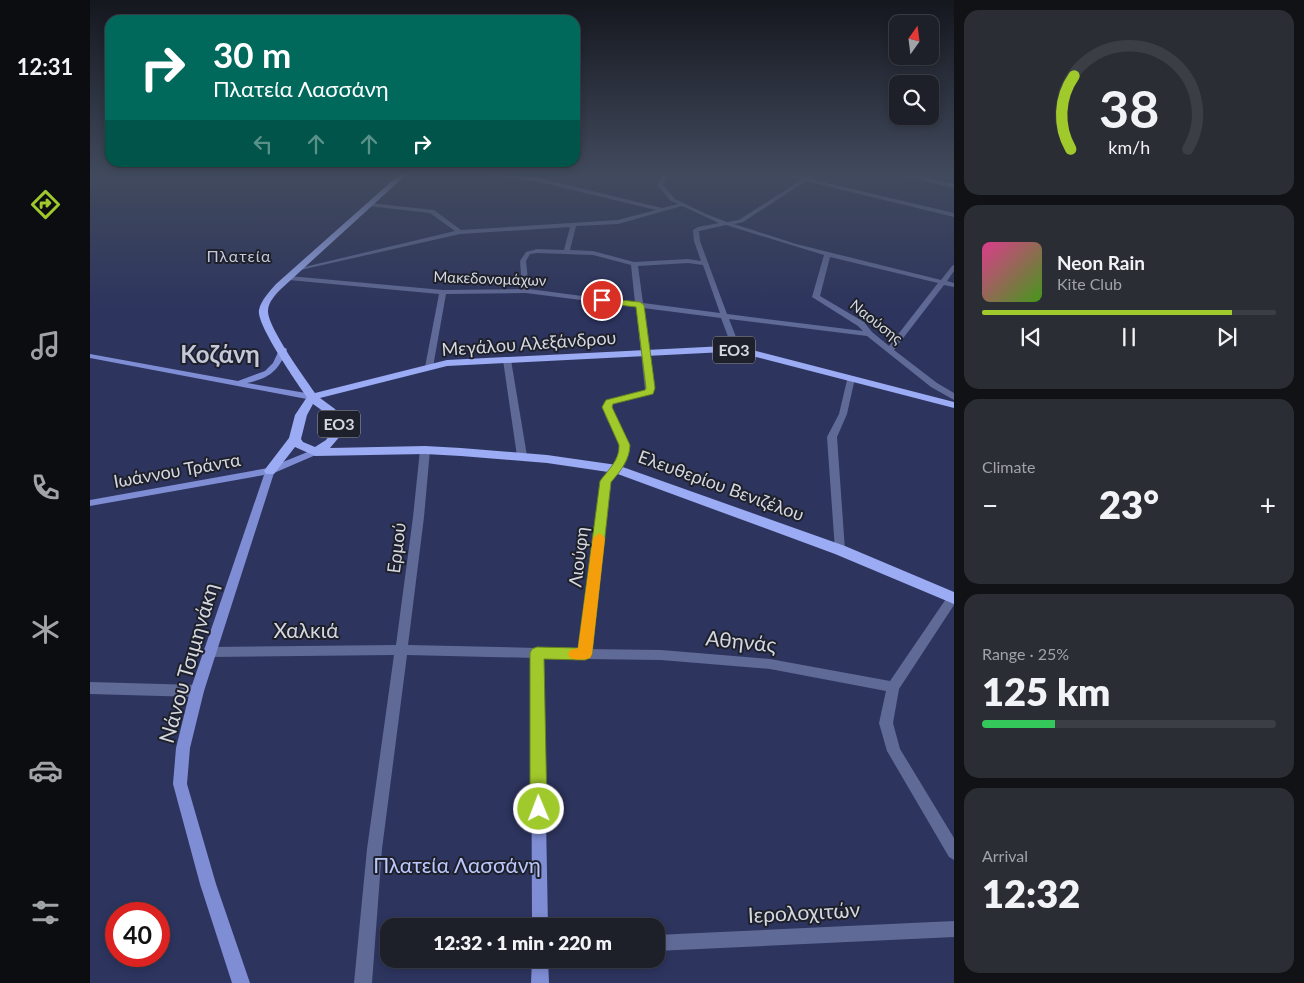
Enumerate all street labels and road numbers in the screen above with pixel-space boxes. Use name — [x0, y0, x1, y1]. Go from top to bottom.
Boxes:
street label: Μακεδονομάχων — [433, 267, 547, 289]
street label: Ναούσης — [847, 295, 906, 347]
street label: Μεγάλου Αλεξάνδρου — [441, 326, 617, 360]
road number: ΕΟ3 — [713, 336, 755, 364]
road number: ΕΟ3 — [318, 410, 360, 438]
street label: Ελευθερίου Βενιζέλου — [635, 445, 807, 525]
street label: Ιωάννου Τράντα — [112, 448, 242, 492]
street label: Ερμού — [382, 521, 410, 575]
street label: Λιούφη — [563, 525, 593, 588]
street label: Νάνου Τσιμηνάκη — [153, 580, 222, 746]
street label: Χαλκιά — [273, 617, 339, 642]
street label: Αθηνάς — [705, 624, 778, 657]
street label: Ιερολοχιτών — [747, 896, 861, 927]

